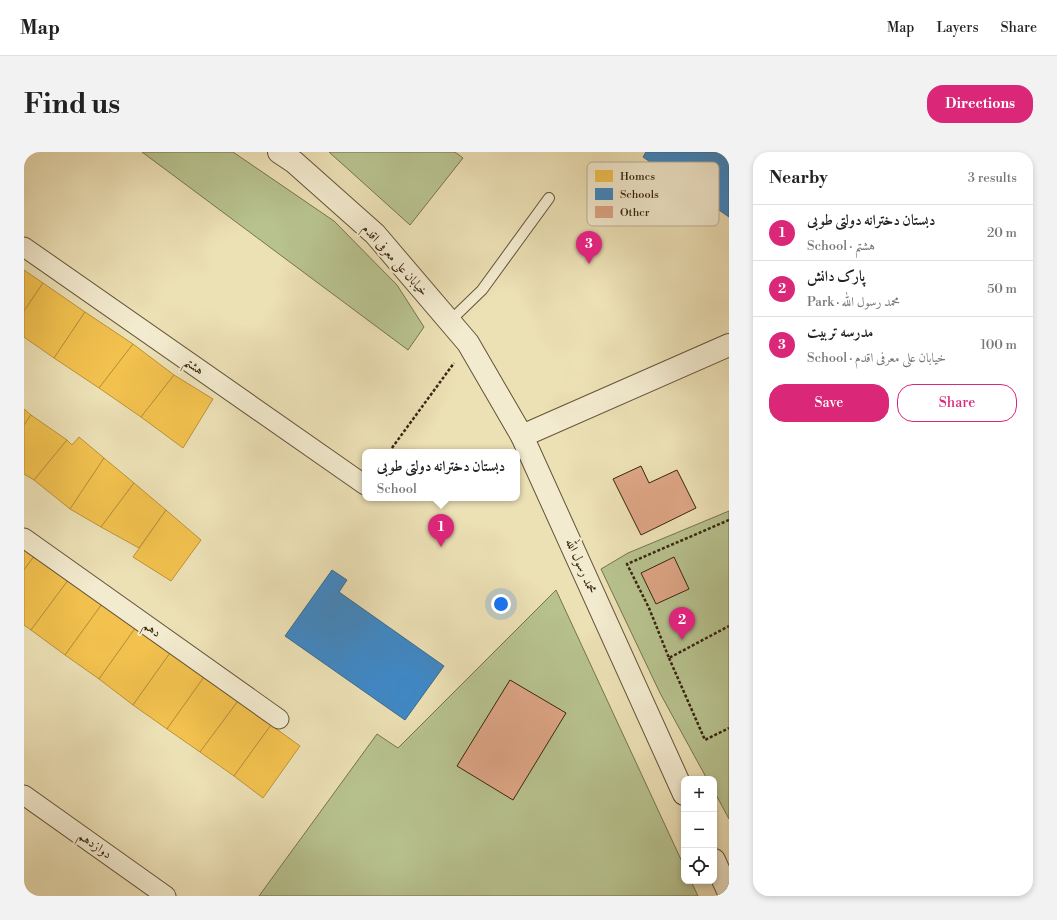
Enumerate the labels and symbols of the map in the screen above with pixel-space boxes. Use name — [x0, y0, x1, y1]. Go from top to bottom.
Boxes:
legend — [587, 162, 719, 226]
text: Homes — [620, 170, 655, 184]
text: Schools — [620, 188, 659, 202]
text: Other — [620, 206, 650, 220]
street label: خیابان علی معرفی اقدم — [356, 221, 432, 301]
pin: 3 — [576, 231, 602, 264]
street label: هشتم — [178, 354, 207, 383]
pin: 1 — [428, 514, 454, 547]
street label: محمد رسول الله — [562, 535, 603, 596]
your location — [491, 594, 511, 614]
pin: 2 — [669, 607, 695, 640]
street label: دهم — [138, 617, 164, 644]
street label: دوازدهم — [73, 828, 115, 866]

